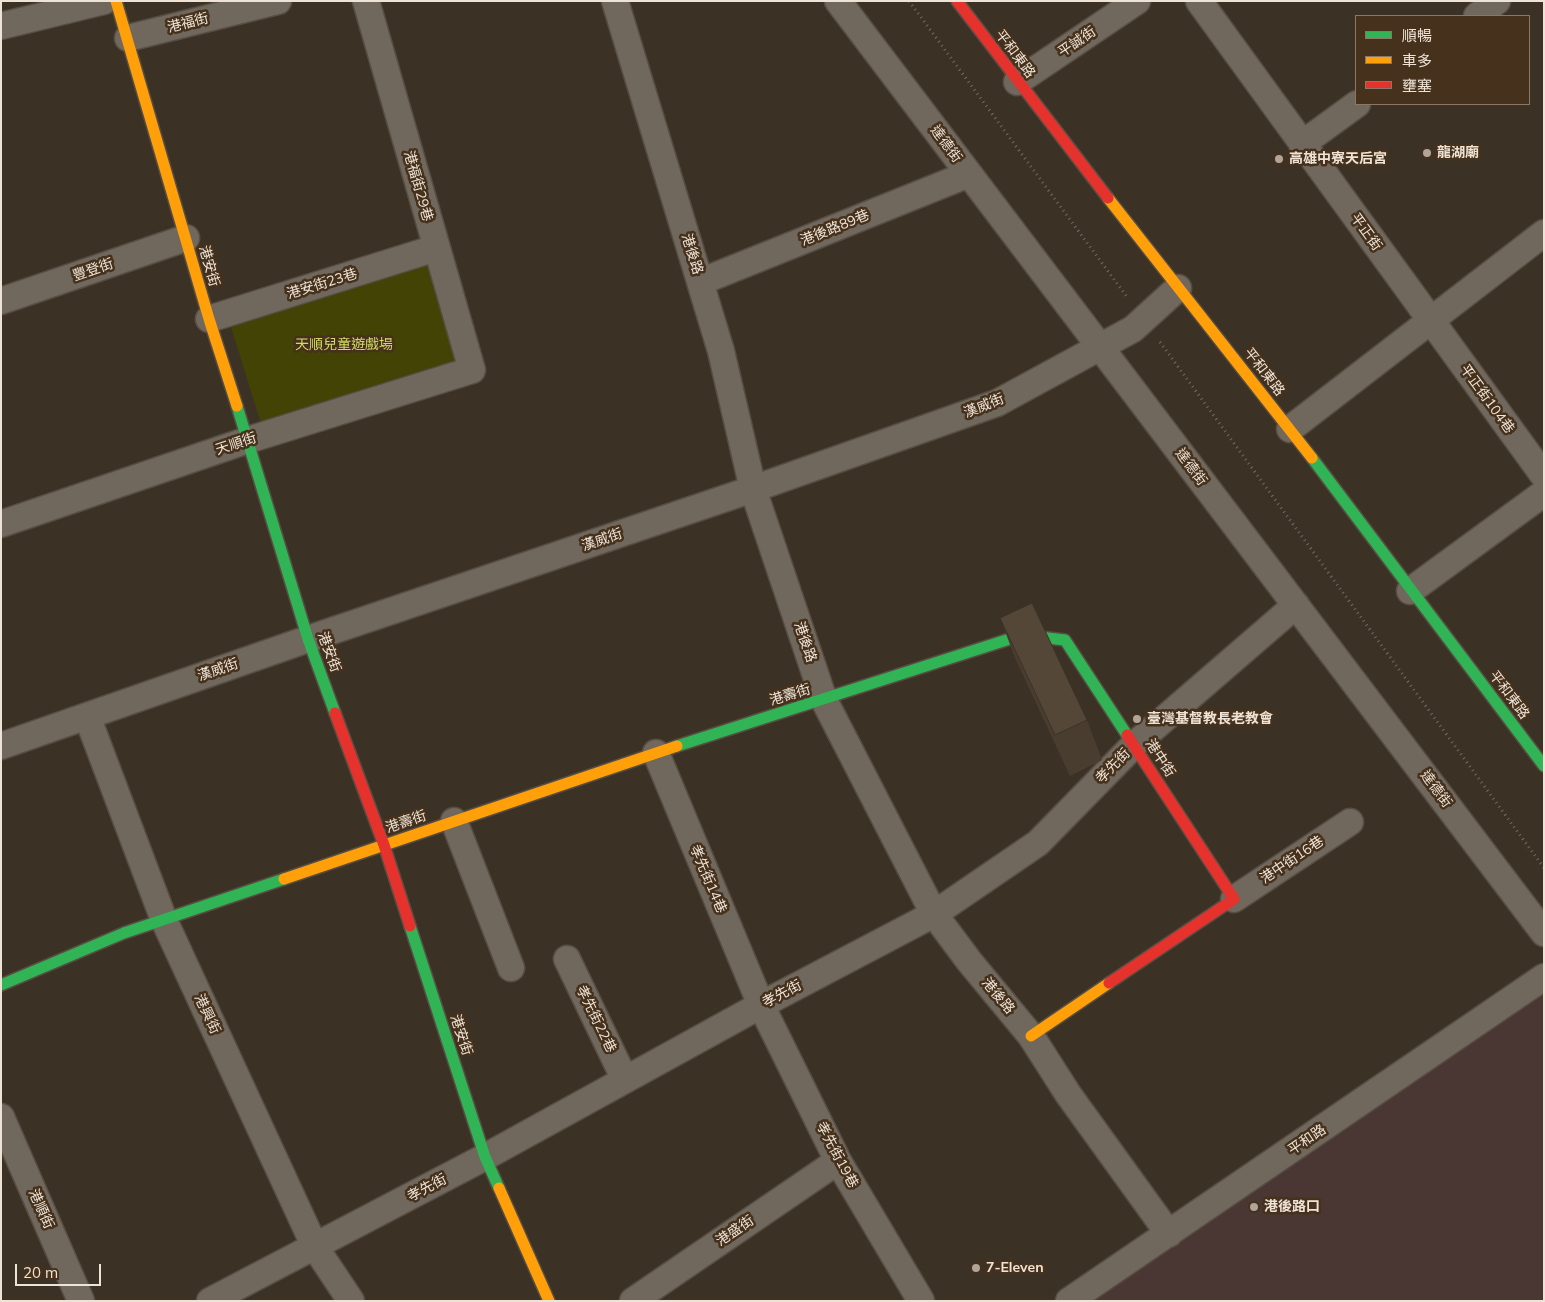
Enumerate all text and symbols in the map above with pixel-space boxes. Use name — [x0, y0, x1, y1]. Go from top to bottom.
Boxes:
street label: 港福街 — [166, 10, 210, 36]
legend — [1355, 15, 1530, 105]
street label: 平誠街 — [1055, 23, 1099, 61]
text: 順暢 — [1402, 26, 1432, 45]
street label: 平和東路 — [991, 27, 1039, 81]
text: 車多 — [1402, 51, 1432, 70]
text: 壅塞 — [1402, 76, 1432, 95]
street label: 達德街 — [927, 122, 965, 166]
place label: 龍湖廟 — [1437, 145, 1479, 161]
marker: 龍湖廟 — [1421, 147, 1433, 159]
street label: 港福街29巷 — [400, 149, 436, 223]
place label: 高雄中寮天后宮 — [1289, 151, 1387, 167]
marker: 高雄中寮天后宮 — [1273, 153, 1285, 165]
street label: 港後路89巷 — [798, 207, 872, 249]
street label: 平正街 — [1347, 210, 1385, 254]
street label: 港後路 — [678, 231, 706, 277]
street label: 港安街 — [195, 243, 223, 289]
street label: 豐登街 — [70, 255, 116, 285]
street label: 港安街23巷 — [285, 265, 359, 303]
park label: 天順兒童遊戲場 — [295, 337, 393, 353]
street label: 平和東路 — [1240, 345, 1288, 399]
street label: 平正街104巷 — [1456, 361, 1518, 437]
street label: 漢威街 — [961, 390, 1007, 422]
street label: 天順街 — [213, 430, 259, 458]
street label: 達德街 — [1172, 445, 1210, 489]
street label: 漢威街 — [579, 525, 625, 555]
street label: 港後路 — [790, 619, 820, 665]
street label: 港安街 — [314, 629, 344, 675]
street label: 漢威街 — [195, 655, 241, 685]
street label: 平和東路 — [1485, 668, 1533, 722]
street label: 港壽街 — [767, 681, 813, 709]
place label: 臺灣基督教長老教會 — [1147, 711, 1273, 727]
marker: 臺灣基督教長老教會 — [1131, 713, 1143, 725]
street label: 港中街 — [1142, 736, 1178, 780]
street label: 孝先街 — [1092, 745, 1134, 787]
street label: 達德街 — [1417, 767, 1455, 811]
street label: 港壽街 — [383, 807, 429, 837]
street label: 港中街16巷 — [1257, 833, 1327, 887]
street label: 孝先街14巷 — [686, 842, 730, 916]
street label: 港後路 — [978, 975, 1018, 1017]
street label: 孝先街 — [760, 977, 804, 1011]
street label: 孝先街22巷 — [572, 983, 620, 1055]
street label: 港興街 — [191, 991, 223, 1037]
street label: 港安街 — [447, 1012, 475, 1058]
street label: 孝先街19巷 — [812, 1119, 862, 1191]
street label: 平和路 — [1285, 1121, 1329, 1159]
street label: 孝先街 — [405, 1171, 449, 1205]
street label: 港順街 — [25, 1186, 57, 1232]
place label: 港後路口 — [1264, 1199, 1320, 1215]
marker: 港後路口 — [1248, 1201, 1260, 1213]
street label: 港盛街 — [713, 1212, 757, 1250]
scale bar — [18, 1254, 104, 1286]
place label: 7-Eleven — [986, 1260, 1044, 1276]
marker: 7-Eleven — [970, 1262, 982, 1274]
text: 20 m — [23, 1263, 58, 1282]

